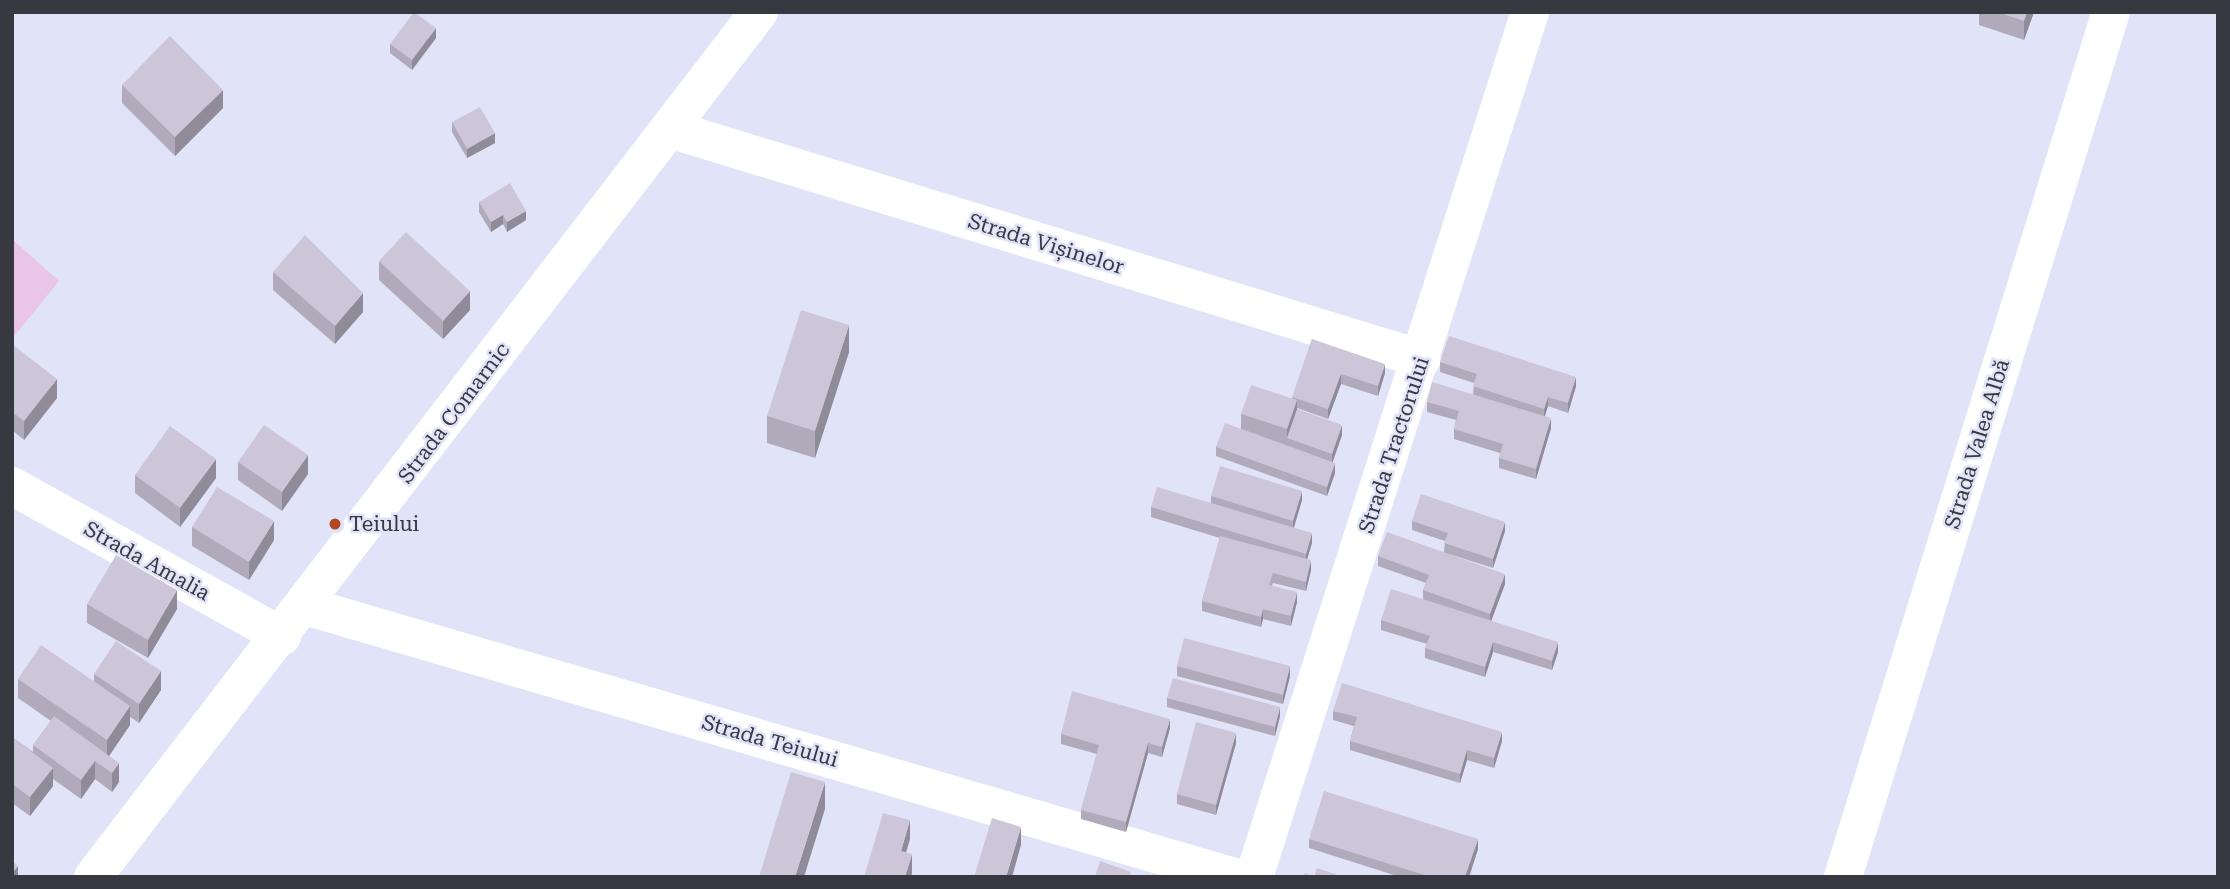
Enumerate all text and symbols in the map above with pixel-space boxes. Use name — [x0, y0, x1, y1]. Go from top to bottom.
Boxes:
street label: Strada Vișinelor — [965, 208, 1127, 280]
street label: Strada Comarnic — [393, 338, 515, 488]
street label: Strada Tractorului — [1354, 353, 1434, 537]
street label: Strada Valea Albă — [1939, 356, 2015, 532]
place label: Teiului — [349, 511, 419, 537]
street label: Strada Amalia — [80, 516, 214, 606]
marker: Teiului — [327, 516, 343, 532]
street label: Strada Teiului — [699, 709, 841, 773]

